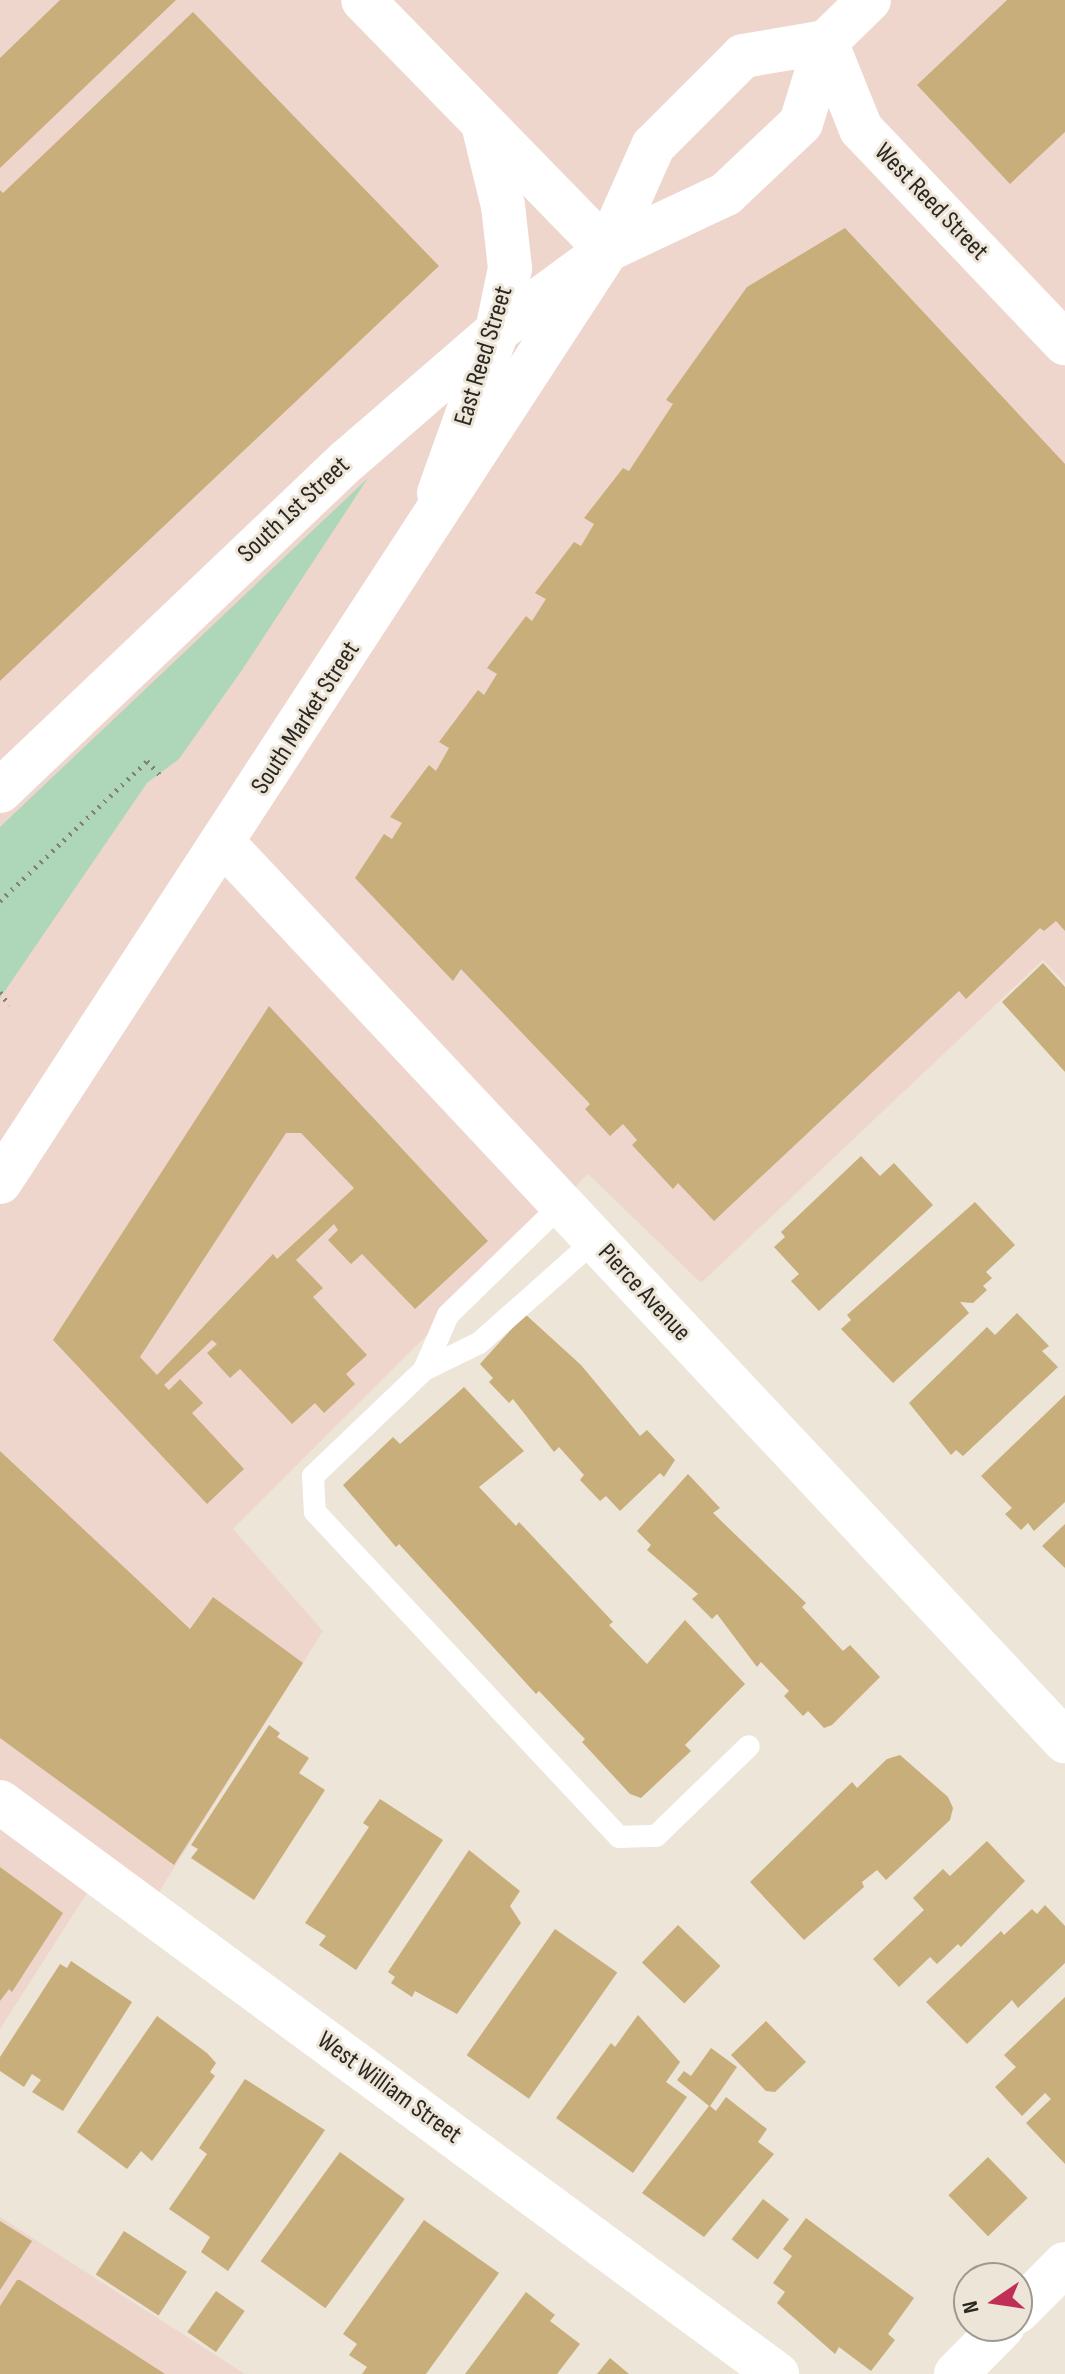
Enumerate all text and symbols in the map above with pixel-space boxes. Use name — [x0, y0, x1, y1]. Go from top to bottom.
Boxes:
street label: West Reed Street — [867, 137, 995, 267]
street label: East Reed Street — [448, 283, 520, 429]
street label: South 1st Street — [232, 450, 356, 570]
street label: South Market Street — [245, 636, 367, 800]
street label: Pierce Avenue — [591, 1238, 697, 1348]
street label: West William Street — [311, 2025, 467, 2151]
north arrow — [953, 2262, 1033, 2342]
text: N — [957, 2298, 986, 2316]

